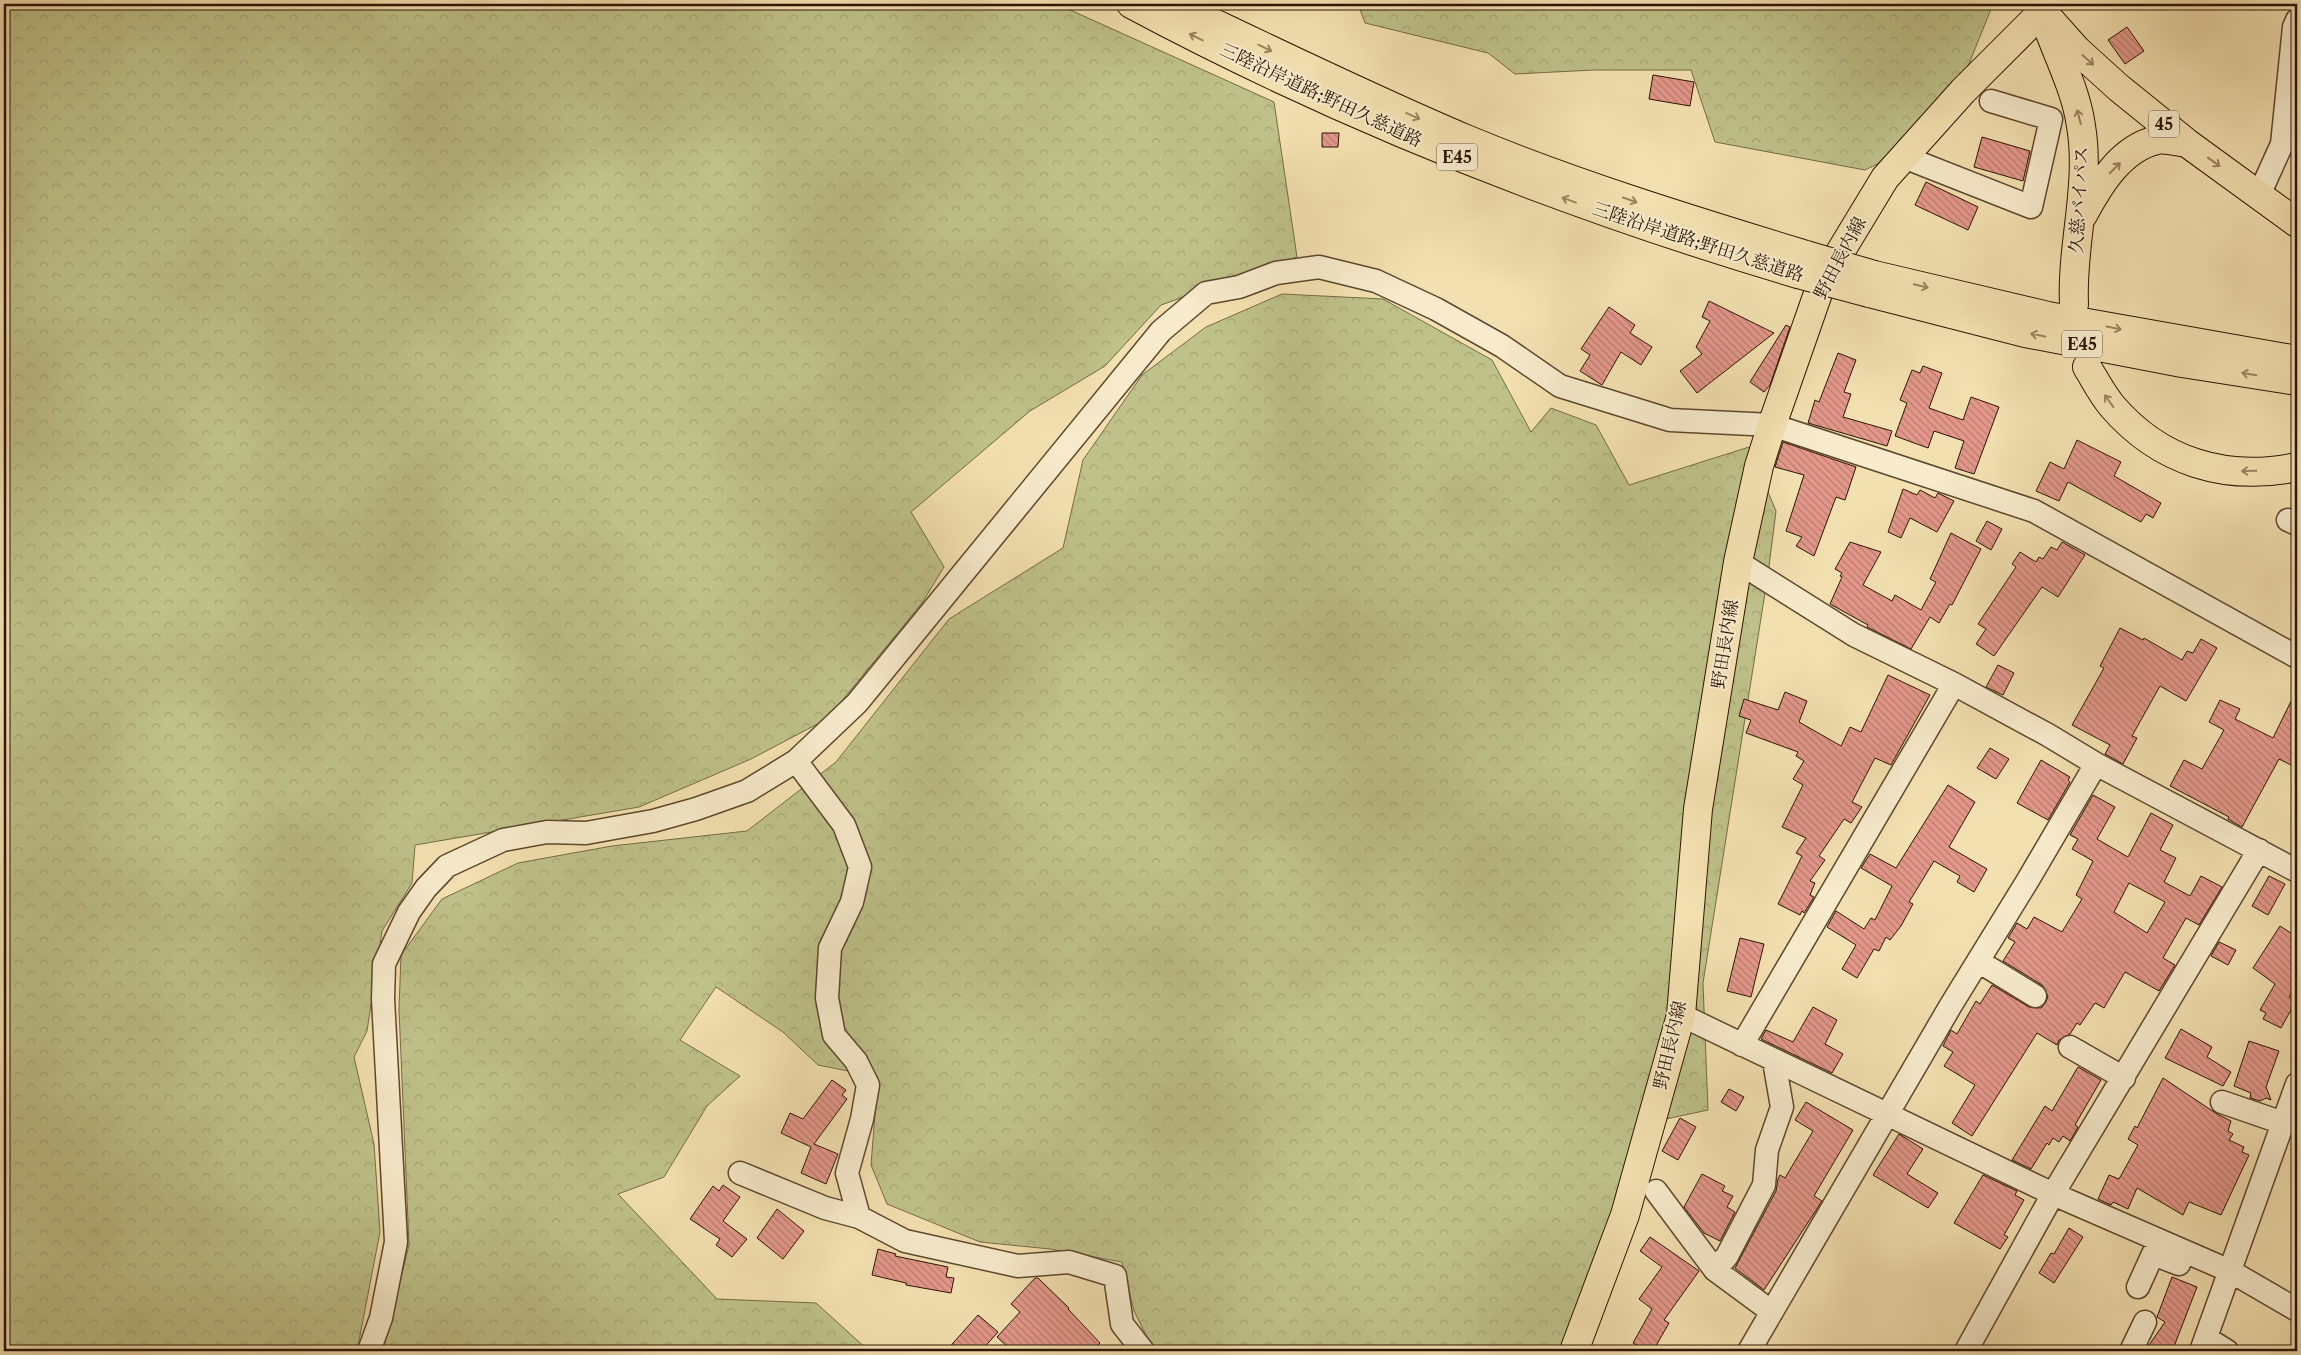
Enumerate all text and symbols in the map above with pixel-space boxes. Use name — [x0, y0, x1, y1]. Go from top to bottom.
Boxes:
one-way arrow — [1188, 32, 1203, 42]
street label: 三陸沿岸道路;野田久慈道路 — [1216, 38, 1426, 152]
one-way arrow — [1258, 43, 1273, 53]
one-way arrow — [2081, 54, 2094, 66]
one-way arrow — [2074, 109, 2083, 125]
road number: 45 — [2149, 110, 2179, 138]
one-way arrow — [1405, 111, 1420, 121]
road number: E45 — [1437, 144, 1477, 170]
street label: 久慈バイパス — [2065, 146, 2093, 254]
one-way arrow — [2207, 157, 2221, 167]
one-way arrow — [2108, 162, 2121, 174]
one-way arrow — [1562, 195, 1577, 204]
one-way arrow — [1621, 196, 1637, 205]
street label: 三陸沿岸道路;野田久慈道路 — [1589, 197, 1807, 287]
street label: 野田長内線 — [1809, 213, 1871, 303]
one-way arrow — [1913, 282, 1929, 291]
one-way arrow — [2106, 324, 2122, 333]
one-way arrow — [2030, 330, 2046, 340]
road number: E45 — [2062, 330, 2102, 358]
one-way arrow — [2241, 368, 2257, 378]
one-way arrow — [2104, 394, 2114, 408]
one-way arrow — [2241, 466, 2258, 476]
street label: 野田長内線 — [1707, 598, 1743, 690]
street label: 野田長内線 — [1649, 999, 1691, 1091]

